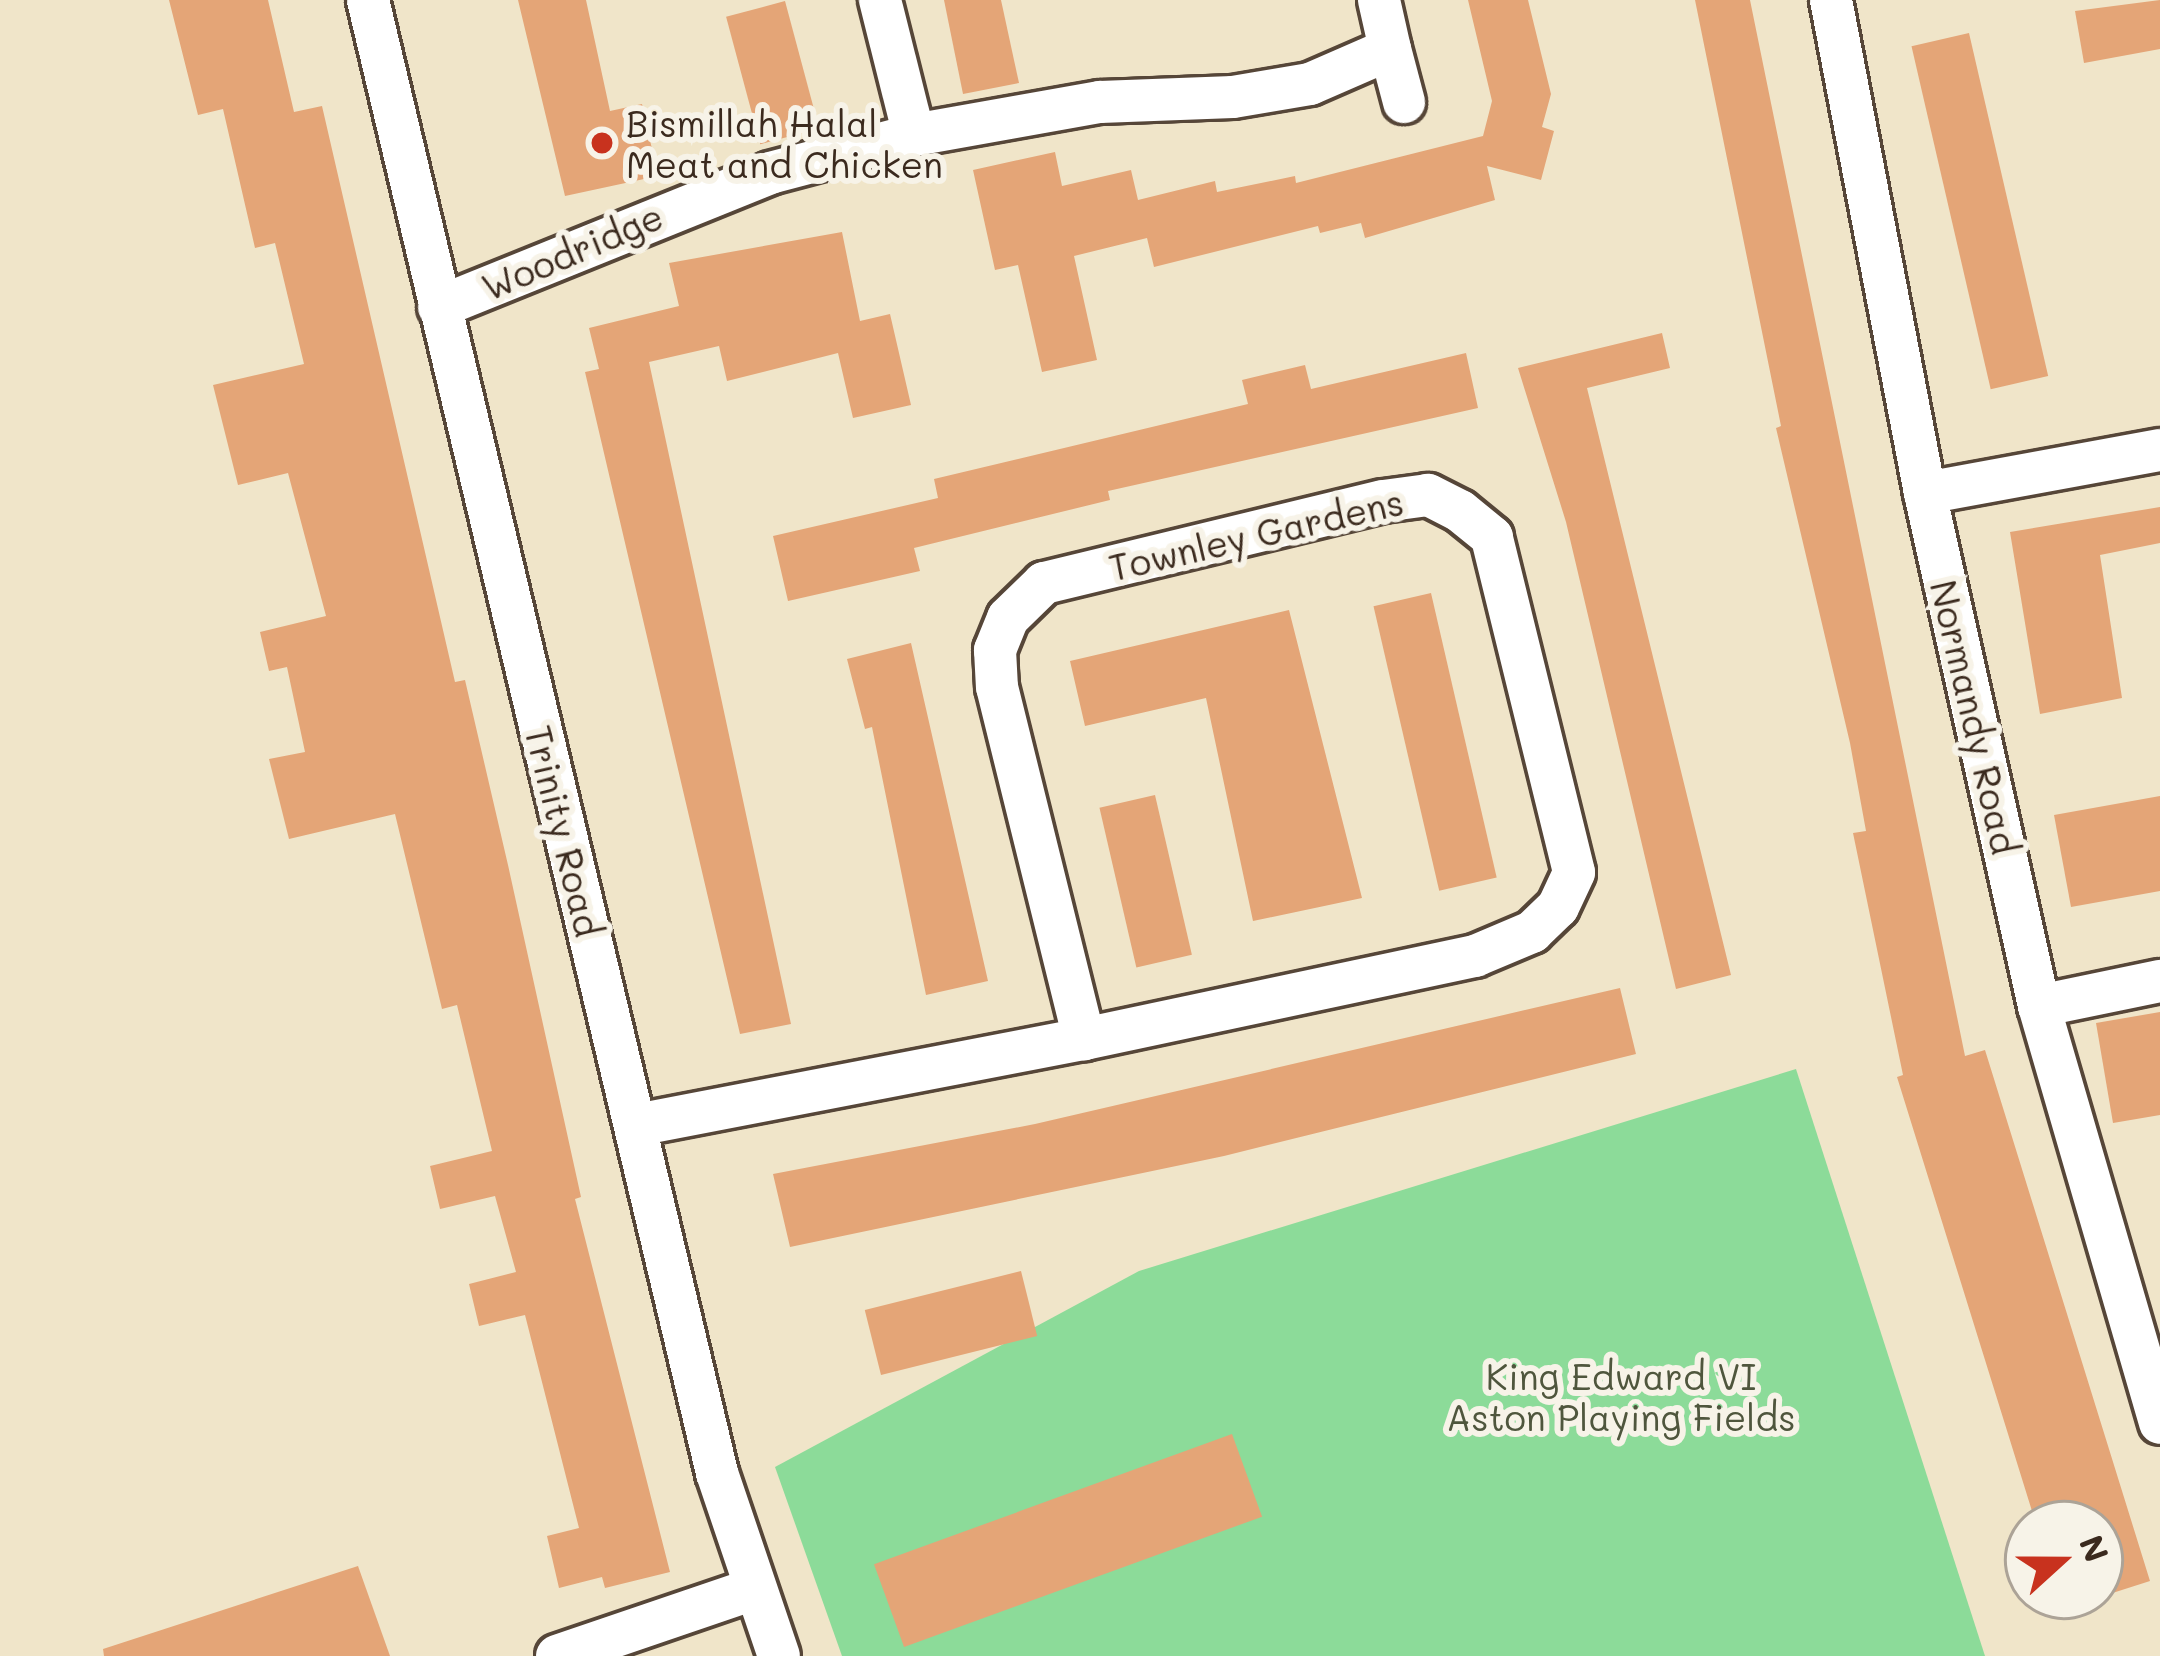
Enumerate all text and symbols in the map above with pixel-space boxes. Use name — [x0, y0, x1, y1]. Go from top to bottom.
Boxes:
place label: Bismillah Halal Meat and Chicken — [626, 100, 943, 185]
marker: Bismillah Halal Meat and Chicken — [589, 130, 615, 156]
street label: Woodridge — [475, 194, 669, 308]
street label: Townley Gardens — [1105, 479, 1407, 589]
street label: Normandy Road — [1922, 576, 2028, 858]
street label: Trinity Road — [517, 721, 611, 941]
park label: King Edward VI Aston Playing Fields — [1446, 1353, 1796, 1438]
north arrow — [2004, 1500, 2124, 1620]
text: N — [2071, 1529, 2120, 1567]

